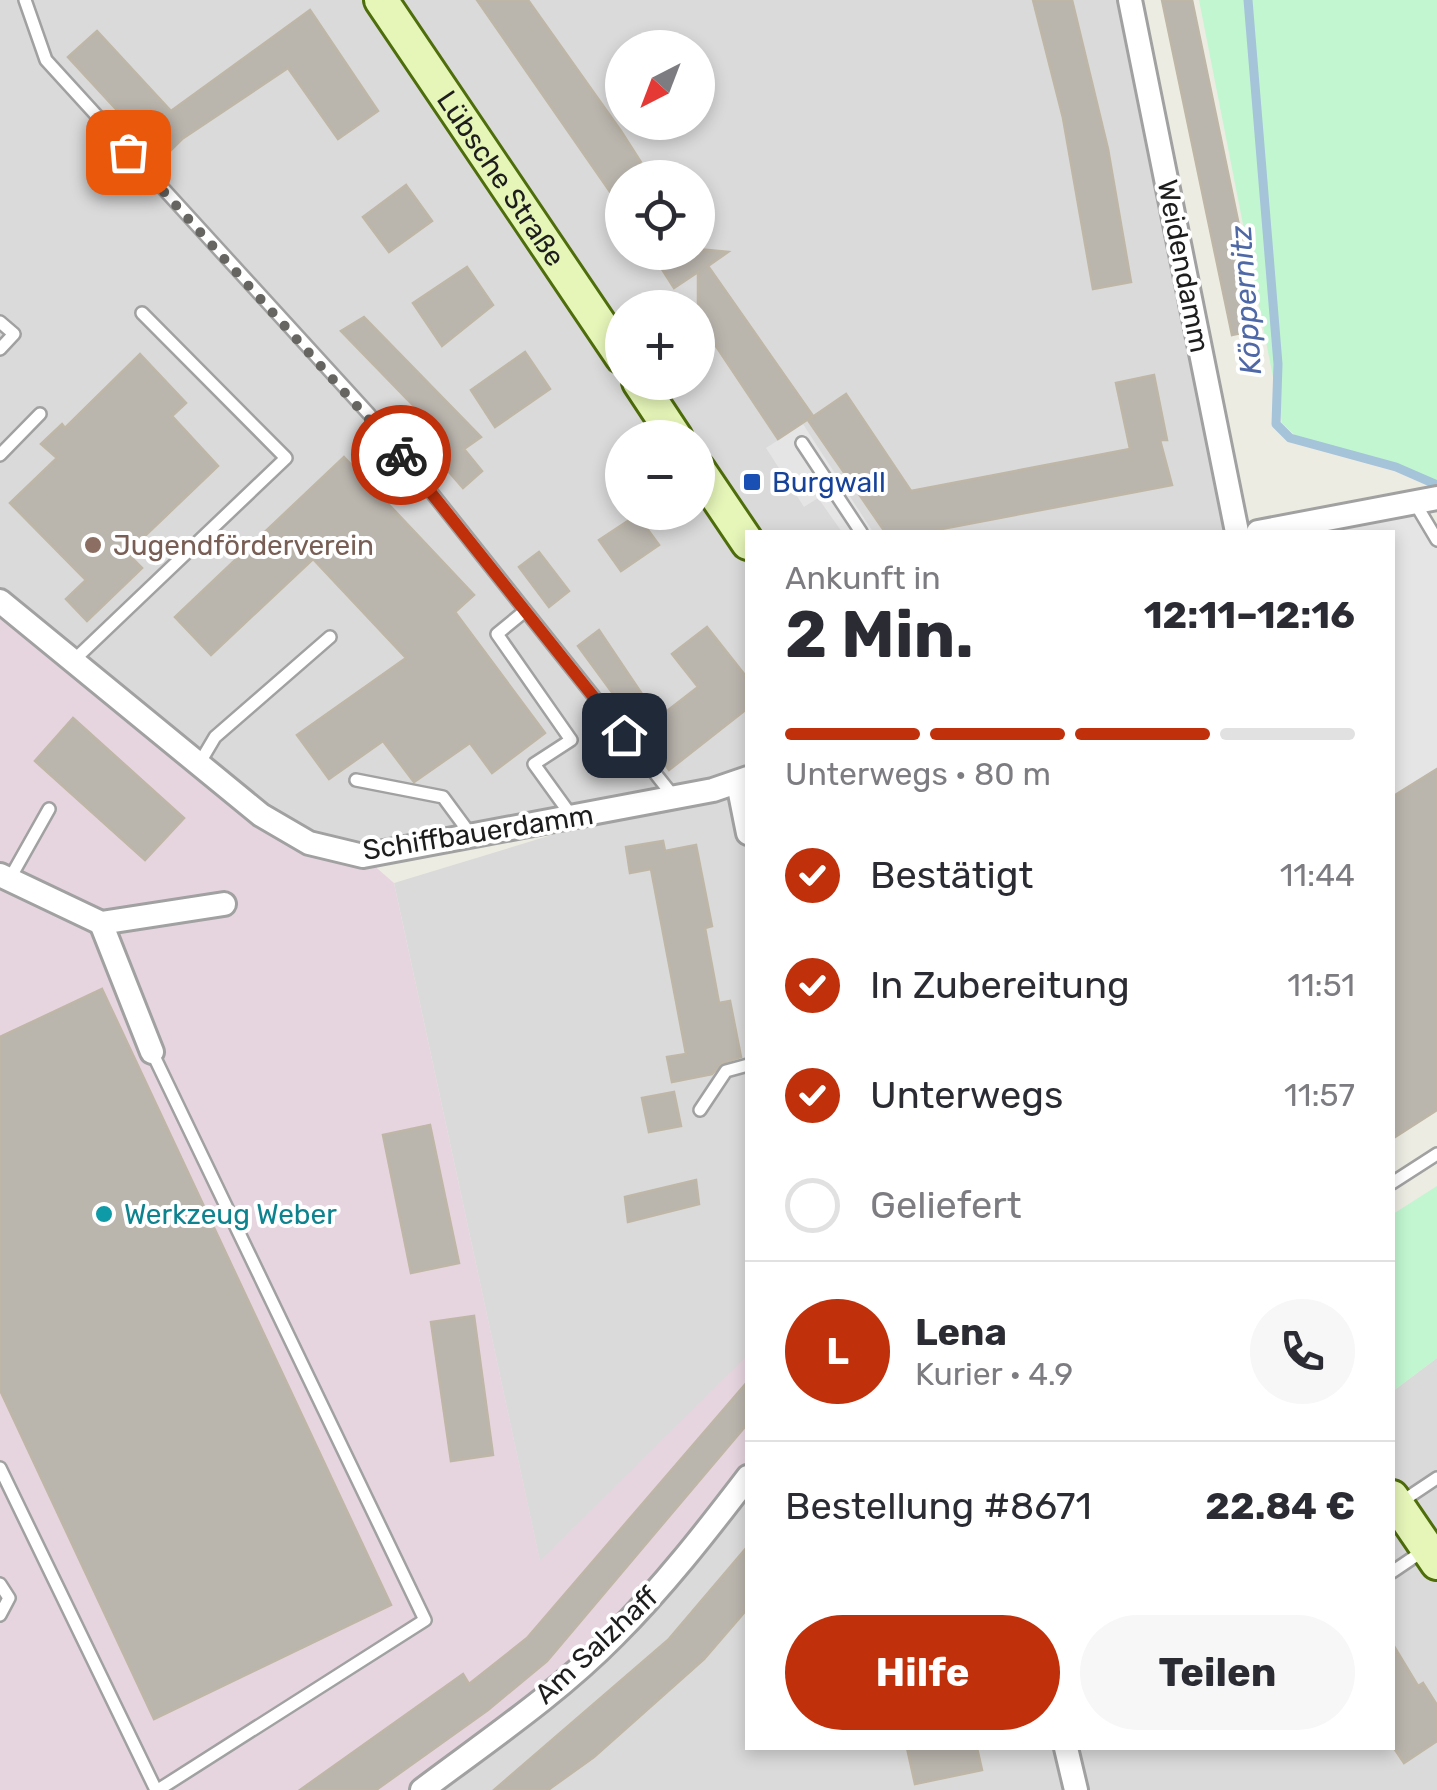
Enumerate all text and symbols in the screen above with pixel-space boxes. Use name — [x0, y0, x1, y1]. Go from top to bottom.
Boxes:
north arrow — [605, 30, 715, 140]
map controls — [605, 30, 715, 530]
street label: Lübsche Straße — [430, 84, 572, 273]
pin — [86, 110, 171, 195]
icon: bag — [101, 125, 156, 180]
button: locate — [605, 160, 715, 270]
street label: Weidendamm — [1151, 177, 1216, 355]
water label: Köppernitz — [1223, 224, 1269, 376]
button: + — [605, 290, 715, 400]
courier — [351, 405, 451, 505]
button: − — [605, 420, 715, 530]
icon: bike — [374, 428, 429, 483]
place label: Burgwall — [772, 466, 886, 499]
marker: Burgwall — [741, 471, 763, 493]
place label: Jugendförderverein — [113, 529, 374, 562]
marker: Jugendförderverein — [82, 534, 104, 556]
text: Ankunft in — [785, 559, 941, 597]
text: 12:11–12:16 — [1144, 592, 1355, 638]
text: 2 Min. — [785, 596, 974, 673]
pin — [582, 693, 667, 778]
icon: home — [597, 708, 652, 763]
text: Unterwegs · 80 m — [785, 755, 1051, 793]
street label: Schiffbauerdamm — [360, 798, 596, 867]
icon: check — [785, 848, 840, 903]
text: Bestätigt — [870, 852, 1033, 898]
text: 11:44 — [1280, 856, 1355, 894]
icon: check — [785, 958, 840, 1013]
text: In Zubereitung — [870, 962, 1130, 1008]
text: 11:51 — [1287, 966, 1355, 1004]
icon: check — [785, 1068, 840, 1123]
text: Unterwegs — [870, 1072, 1063, 1118]
text: 11:57 — [1284, 1076, 1355, 1114]
text: Geliefert — [870, 1182, 1022, 1228]
place label: Werkzeug Weber — [124, 1198, 337, 1231]
marker: Werkzeug Weber — [93, 1203, 115, 1225]
button: phone — [1250, 1299, 1355, 1404]
text: Lena — [915, 1309, 1007, 1355]
text: L — [826, 1328, 849, 1374]
text: Kurier · 4.9 — [915, 1355, 1073, 1393]
text: Bestellung #8671 — [785, 1483, 1092, 1529]
text: 22.84 € — [1205, 1483, 1355, 1529]
street label: Am Salzhaff — [528, 1580, 665, 1711]
button: Hilfe — [785, 1615, 1060, 1730]
button: Teilen — [1080, 1615, 1355, 1730]

